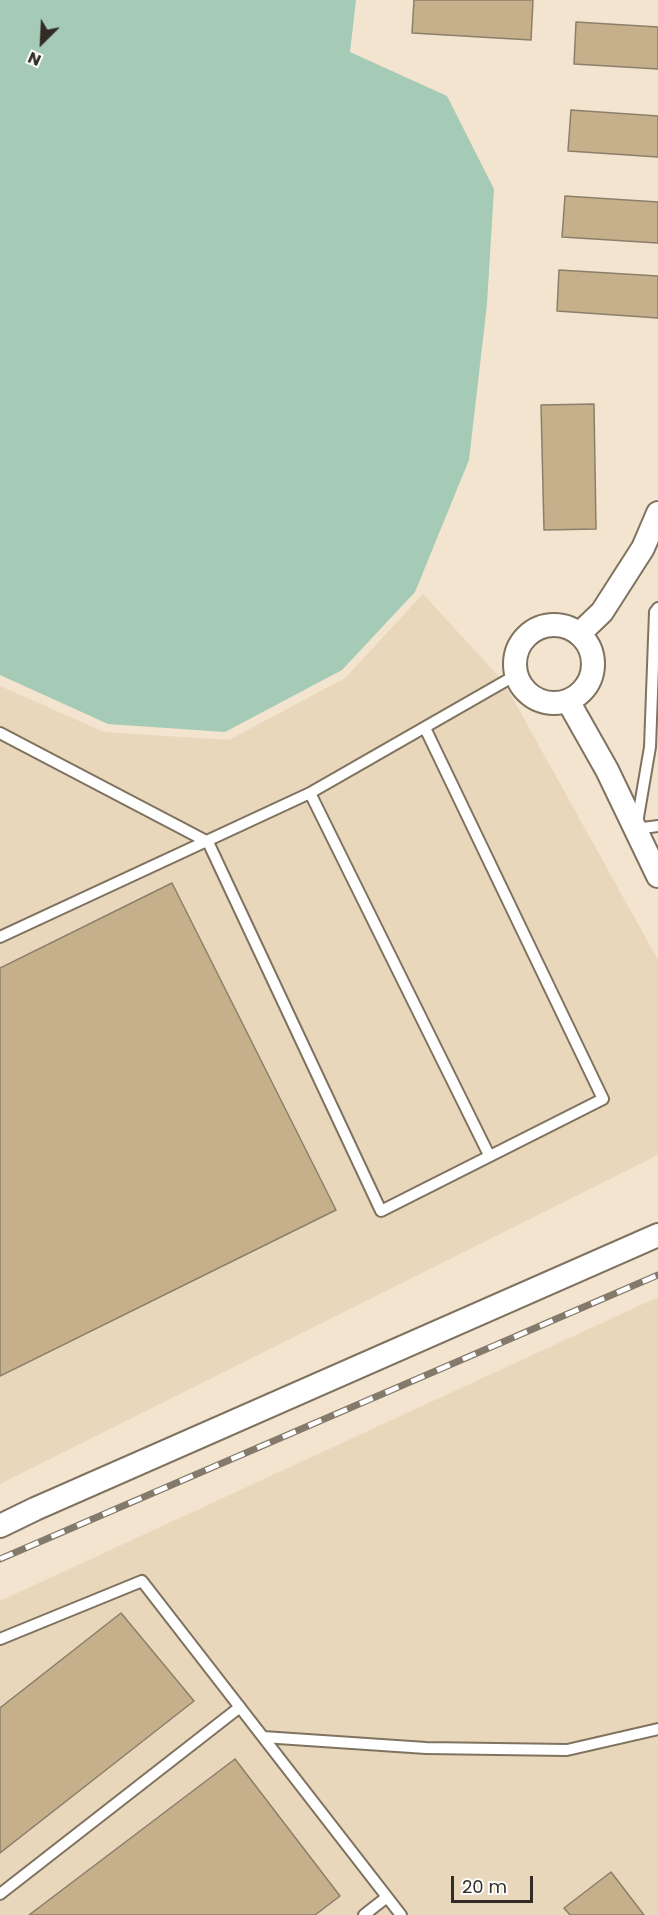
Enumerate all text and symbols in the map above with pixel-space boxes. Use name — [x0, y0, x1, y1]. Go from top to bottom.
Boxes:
north arrow — [12, 12, 72, 72]
text: N — [24, 46, 45, 72]
scale bar — [454, 1864, 536, 1902]
text: 20 m — [462, 1874, 507, 1899]

